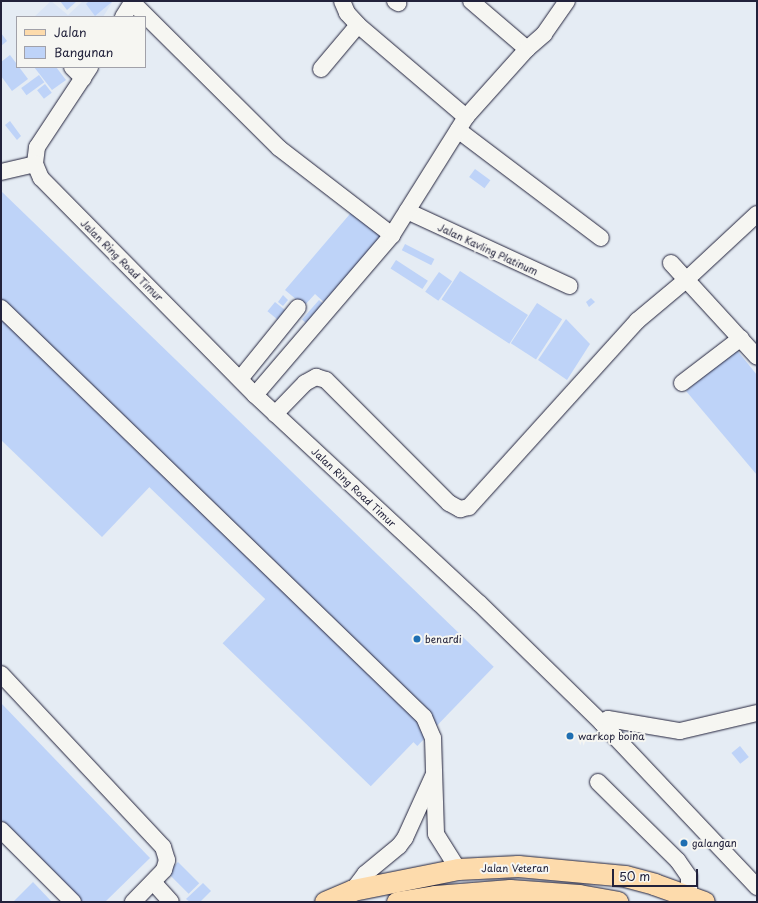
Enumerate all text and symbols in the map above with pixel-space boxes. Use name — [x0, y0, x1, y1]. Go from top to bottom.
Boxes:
legend — [16, 16, 146, 68]
text: Jalan — [54, 23, 87, 41]
text: Bangunan — [54, 43, 113, 61]
street label: Jalan Ring Road Timur — [78, 216, 166, 304]
street label: Jalan Kavling Platinum — [435, 220, 541, 278]
street label: Jalan Ring Road Timur — [309, 445, 399, 529]
place label: benardi — [425, 633, 462, 645]
marker: benardi — [412, 634, 422, 644]
place label: warkop boina — [578, 730, 645, 742]
marker: warkop boina — [565, 731, 575, 741]
place label: galangan — [692, 837, 737, 849]
marker: galangan — [679, 838, 689, 848]
scale bar — [614, 861, 700, 887]
street label: Jalan Veteran — [481, 862, 549, 874]
text: 50 m — [619, 867, 650, 885]

